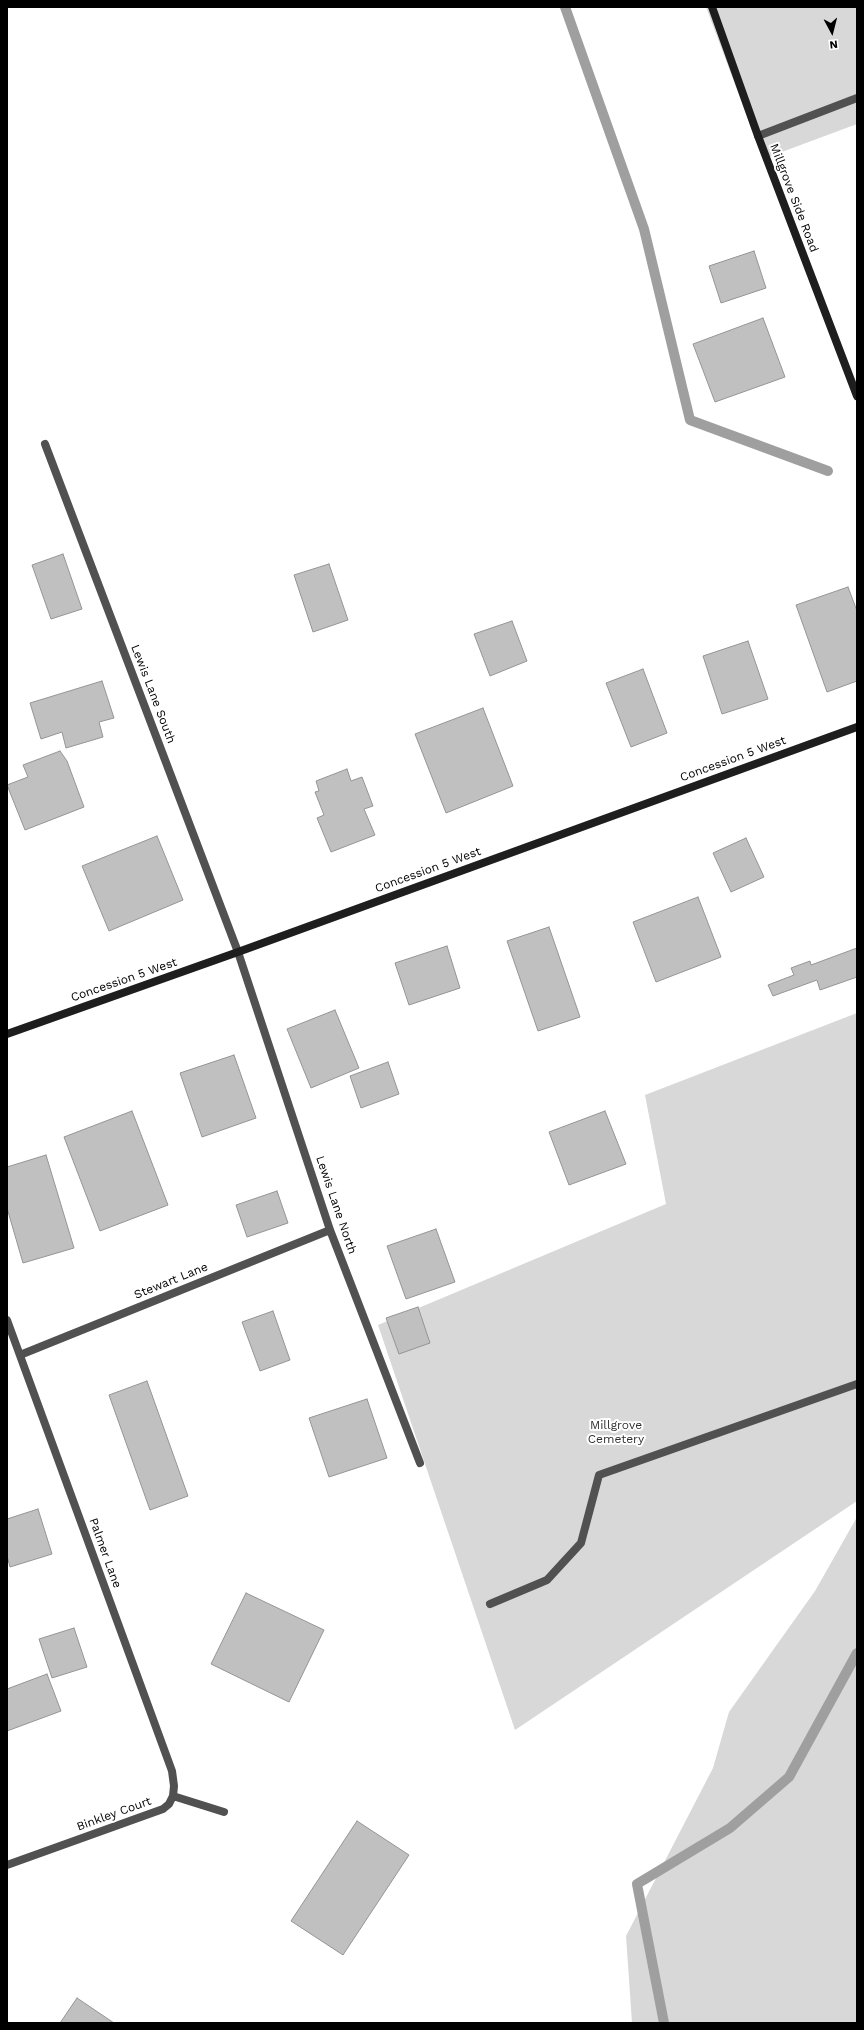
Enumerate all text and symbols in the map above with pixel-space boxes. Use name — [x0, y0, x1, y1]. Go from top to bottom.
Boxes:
north arrow — [812, 12, 852, 52]
text: N — [829, 37, 838, 51]
street label: Millgrove Side Road — [767, 142, 821, 254]
street label: Lewis Lane South — [128, 643, 178, 745]
street label: Concession 5 West — [678, 733, 788, 785]
street label: Concession 5 West — [373, 844, 483, 896]
street label: Concession 5 West — [69, 955, 179, 1005]
street label: Lewis Lane North — [312, 1154, 360, 1256]
street label: Stewart Lane — [132, 1260, 210, 1302]
park label: Millgrove Cemetery — [588, 1418, 644, 1446]
street label: Palmer Lane — [86, 1516, 124, 1590]
street label: Binkley Court — [75, 1794, 153, 1834]

